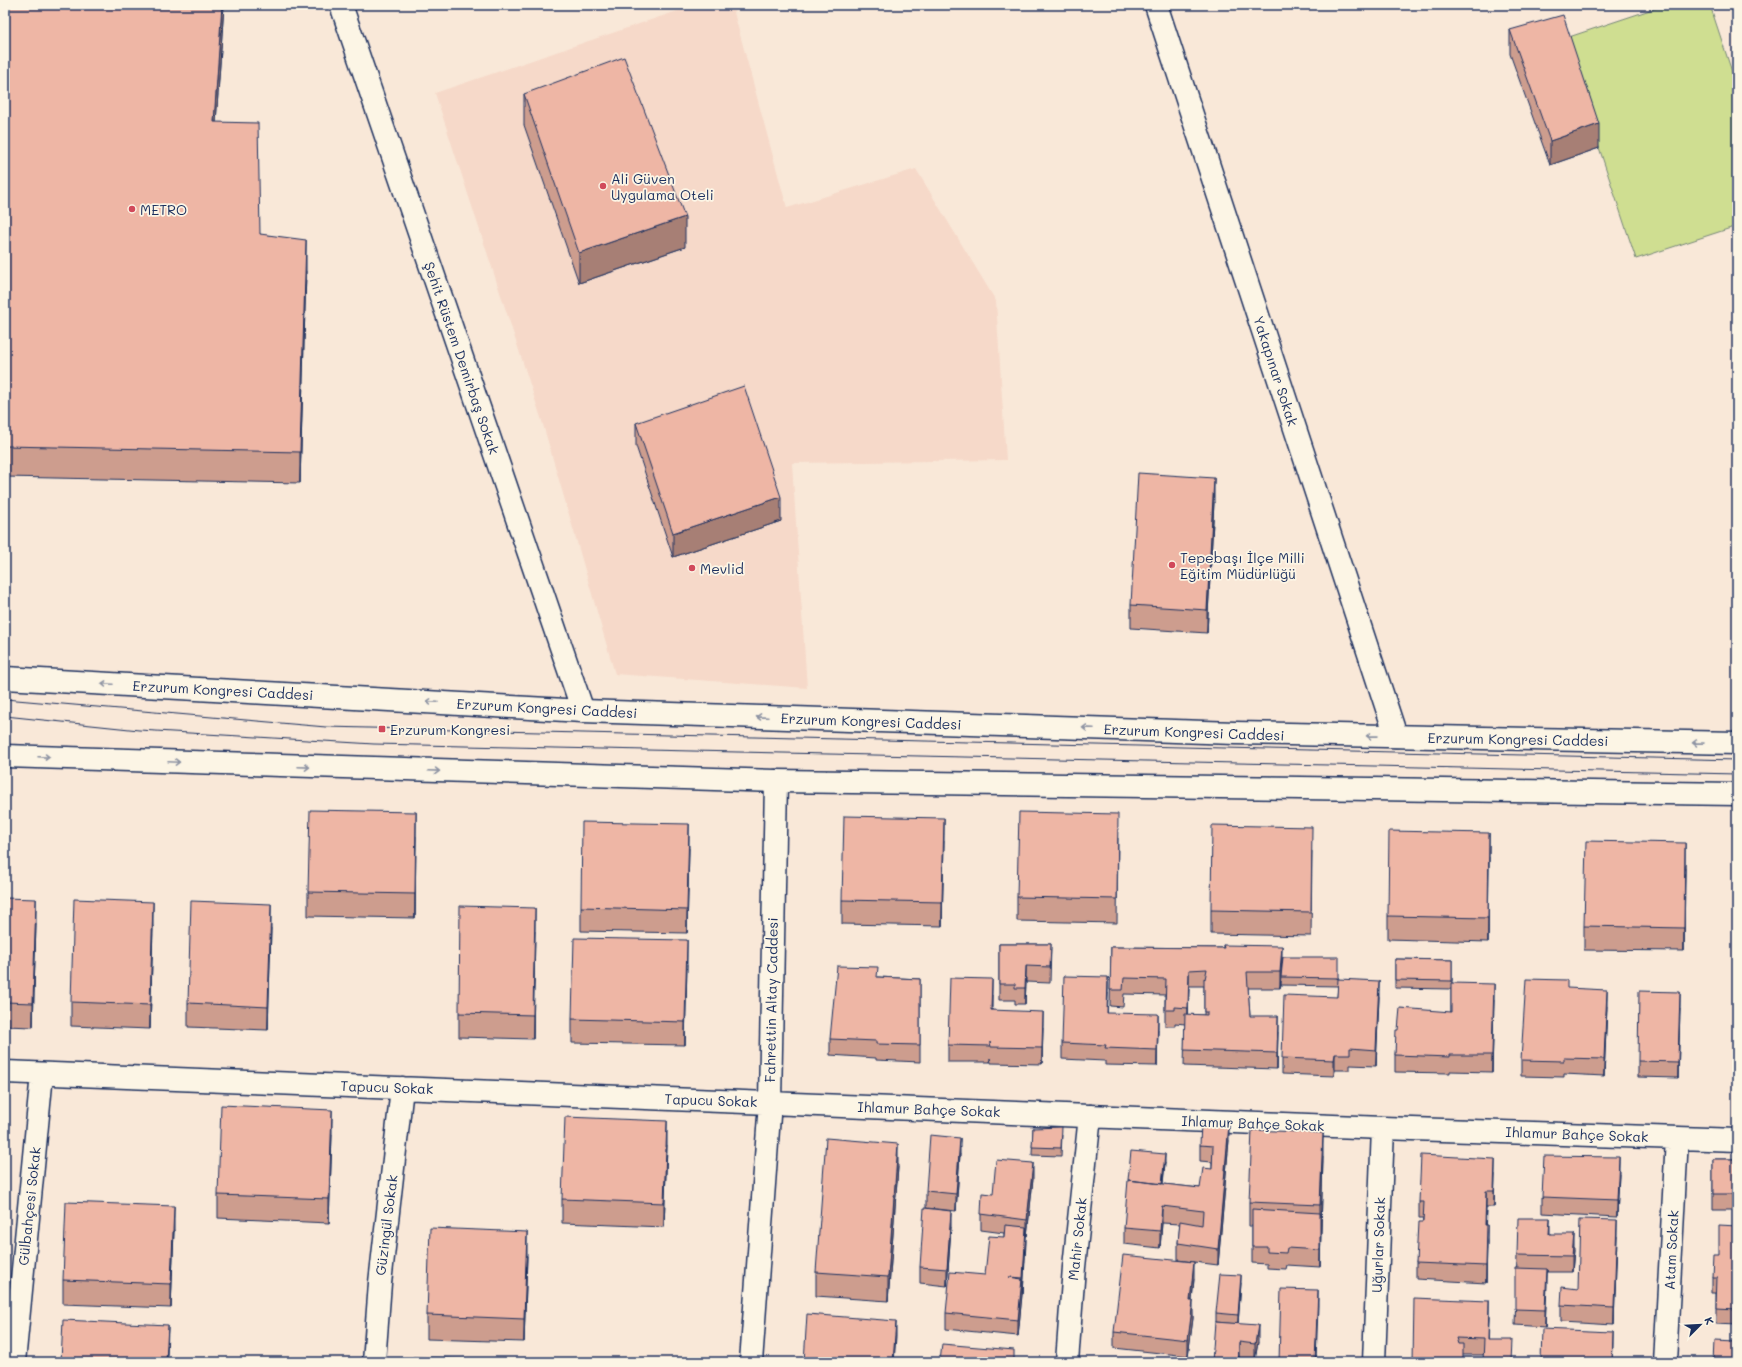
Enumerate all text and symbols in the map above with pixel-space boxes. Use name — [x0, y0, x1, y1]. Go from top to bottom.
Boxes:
place label: Ali Güven Uygulama Oteli — [611, 169, 714, 204]
marker: Ali Güven Uygulama Oteli — [598, 181, 608, 191]
place label: METRO — [140, 200, 187, 219]
marker: METRO — [127, 204, 137, 214]
street label: Şehit Rüstem Demirbaş Sokak — [420, 259, 504, 457]
street label: Yakapınar Sokak — [1249, 313, 1303, 429]
place label: Tepebaşı İlçe Milli Eğitim Müdürlüğü — [1180, 548, 1305, 583]
place label: Mevlid — [700, 559, 744, 578]
marker: Tepebaşı İlçe Milli Eğitim Müdürlüğü — [1167, 560, 1177, 570]
marker: Mevlid — [687, 563, 697, 573]
street label: Erzurum Kongresi Caddesi — [132, 676, 314, 704]
one-way arrow — [101, 680, 114, 687]
street label: Erzurum Kongresi Caddesi — [456, 694, 638, 722]
one-way arrow — [426, 699, 439, 706]
street label: Erzurum Kongresi Caddesi — [780, 708, 962, 734]
one-way arrow — [756, 713, 769, 721]
street label: Erzurum Kongresi Caddesi — [1103, 719, 1285, 745]
place label: Erzurum Kongresi — [390, 720, 510, 739]
marker: Erzurum Kongresi — [377, 724, 387, 734]
one-way arrow — [1082, 725, 1095, 732]
street label: Erzurum Kongresi Caddesi — [1427, 728, 1609, 750]
one-way arrow — [1366, 732, 1379, 740]
one-way arrow — [1692, 739, 1705, 746]
one-way arrow — [37, 753, 50, 761]
one-way arrow — [167, 758, 180, 766]
one-way arrow — [297, 763, 310, 771]
one-way arrow — [427, 767, 440, 775]
street label: Fahrettin Altay Caddesi — [760, 917, 782, 1083]
street label: Tapucu Sokak — [340, 1076, 434, 1098]
street label: Tapucu Sokak — [664, 1089, 758, 1111]
street label: Ihlamur Bahçe Sokak — [857, 1097, 1001, 1121]
street label: Ihlamur Bahçe Sokak — [1181, 1111, 1325, 1135]
street label: Ihlamur Bahçe Sokak — [1505, 1122, 1649, 1146]
street label: Gülbahçesi Sokak — [13, 1146, 45, 1266]
street label: Güzingül Sokak — [370, 1174, 402, 1276]
street label: Mahir Sokak — [1063, 1197, 1091, 1281]
street label: Uğurlar Sokak — [1367, 1197, 1389, 1293]
street label: Atam Sokak — [1659, 1210, 1683, 1290]
north arrow — [1680, 1305, 1720, 1345]
text: K — [1701, 1314, 1718, 1327]

